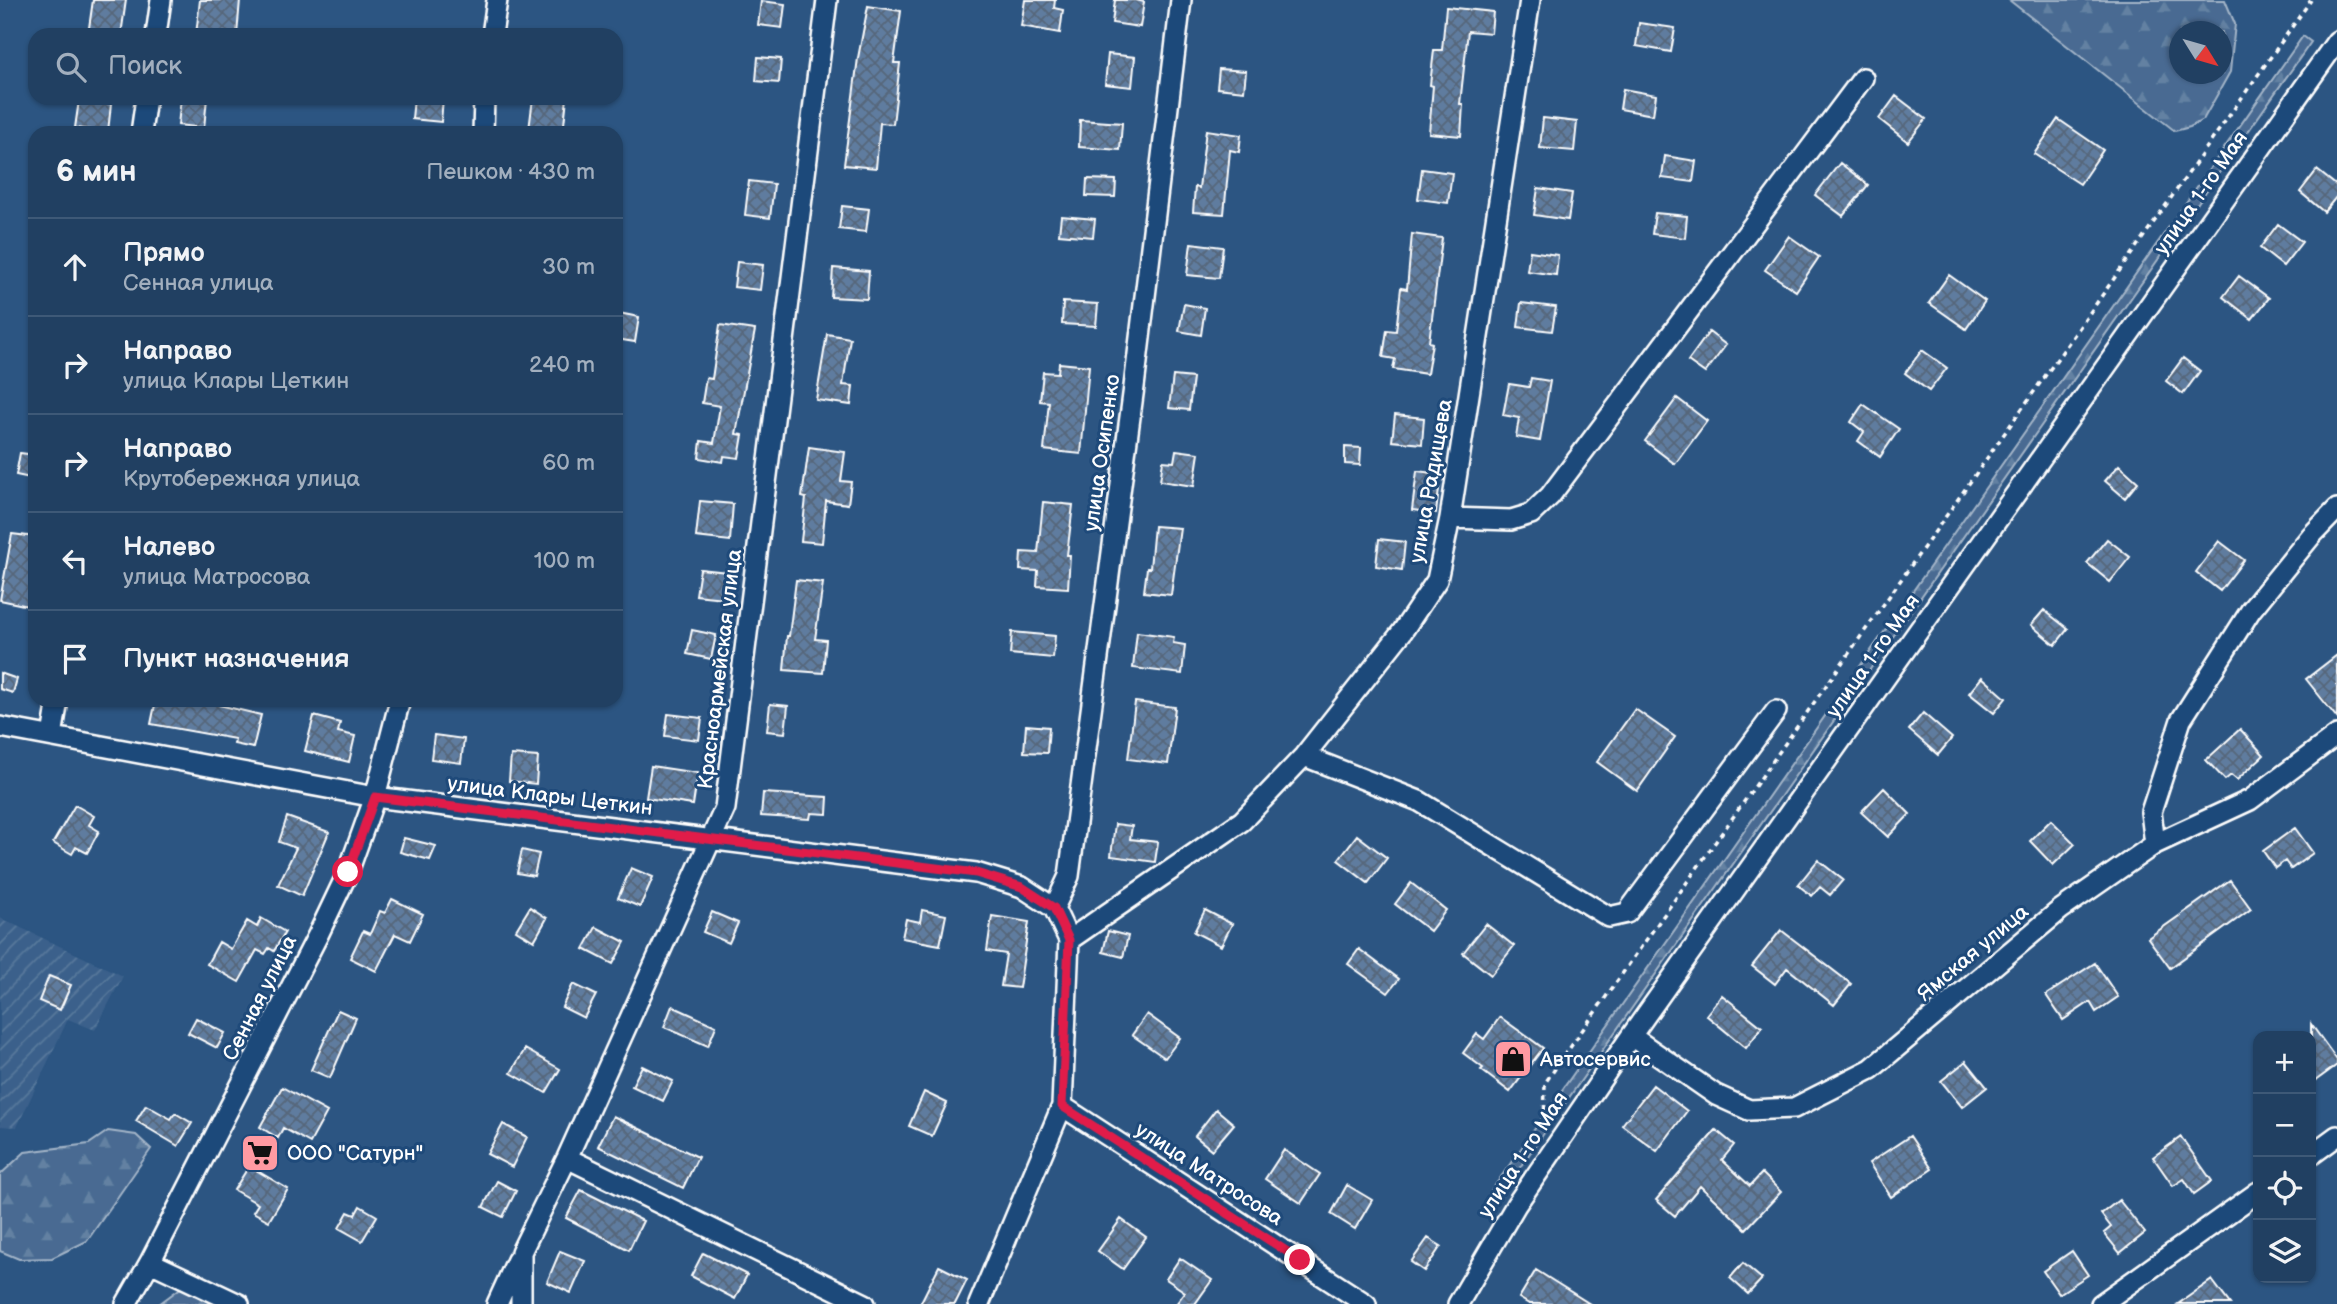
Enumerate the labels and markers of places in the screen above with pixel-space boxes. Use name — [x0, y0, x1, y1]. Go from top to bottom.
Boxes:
shop icon: Автосервис — [1492, 1038, 1534, 1080]
place label: Автосервис — [1539, 1047, 1651, 1072]
supermarket icon: ООО "Сатурн" — [239, 1132, 281, 1174]
place label: ООО "Сатурн" — [287, 1141, 423, 1166]

